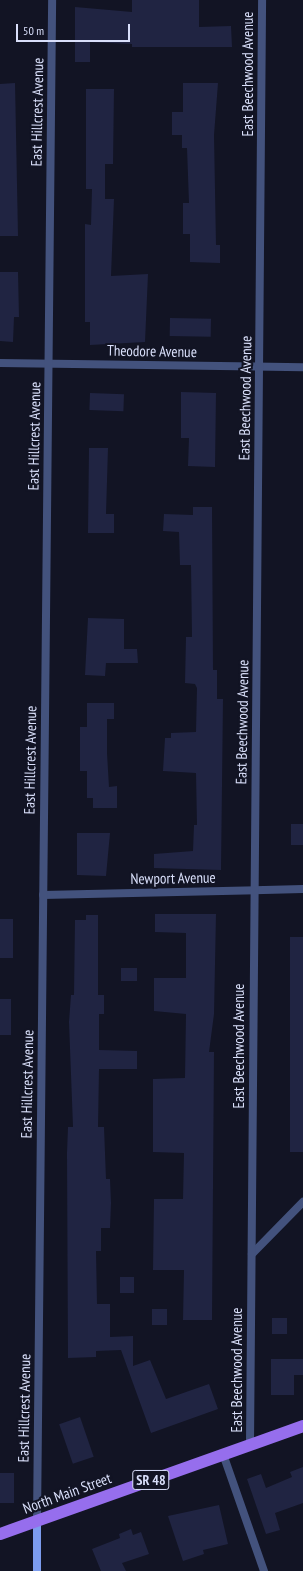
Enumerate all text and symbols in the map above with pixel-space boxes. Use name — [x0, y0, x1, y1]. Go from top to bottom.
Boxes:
street label: East Beechwood Avenue — [239, 11, 257, 137]
scale bar — [18, 16, 132, 42]
text: 50 m — [23, 23, 44, 38]
street label: East Hillcrest Avenue — [27, 57, 47, 167]
street label: East Beechwood Avenue — [235, 335, 255, 461]
street label: Theodore Avenue — [107, 341, 197, 361]
street label: East Hillcrest Avenue — [24, 381, 44, 491]
street label: East Beechwood Avenue — [232, 659, 252, 785]
street label: East Hillcrest Avenue — [20, 705, 40, 815]
street label: Newport Avenue — [130, 868, 216, 888]
street label: East Beechwood Avenue — [230, 983, 248, 1109]
street label: East Hillcrest Avenue — [17, 1029, 37, 1139]
street label: East Beechwood Avenue — [228, 1307, 246, 1433]
street label: East Hillcrest Avenue — [14, 1353, 34, 1463]
road number: SR 48 — [132, 1468, 170, 1492]
street label: North Main Street — [20, 1469, 114, 1517]

